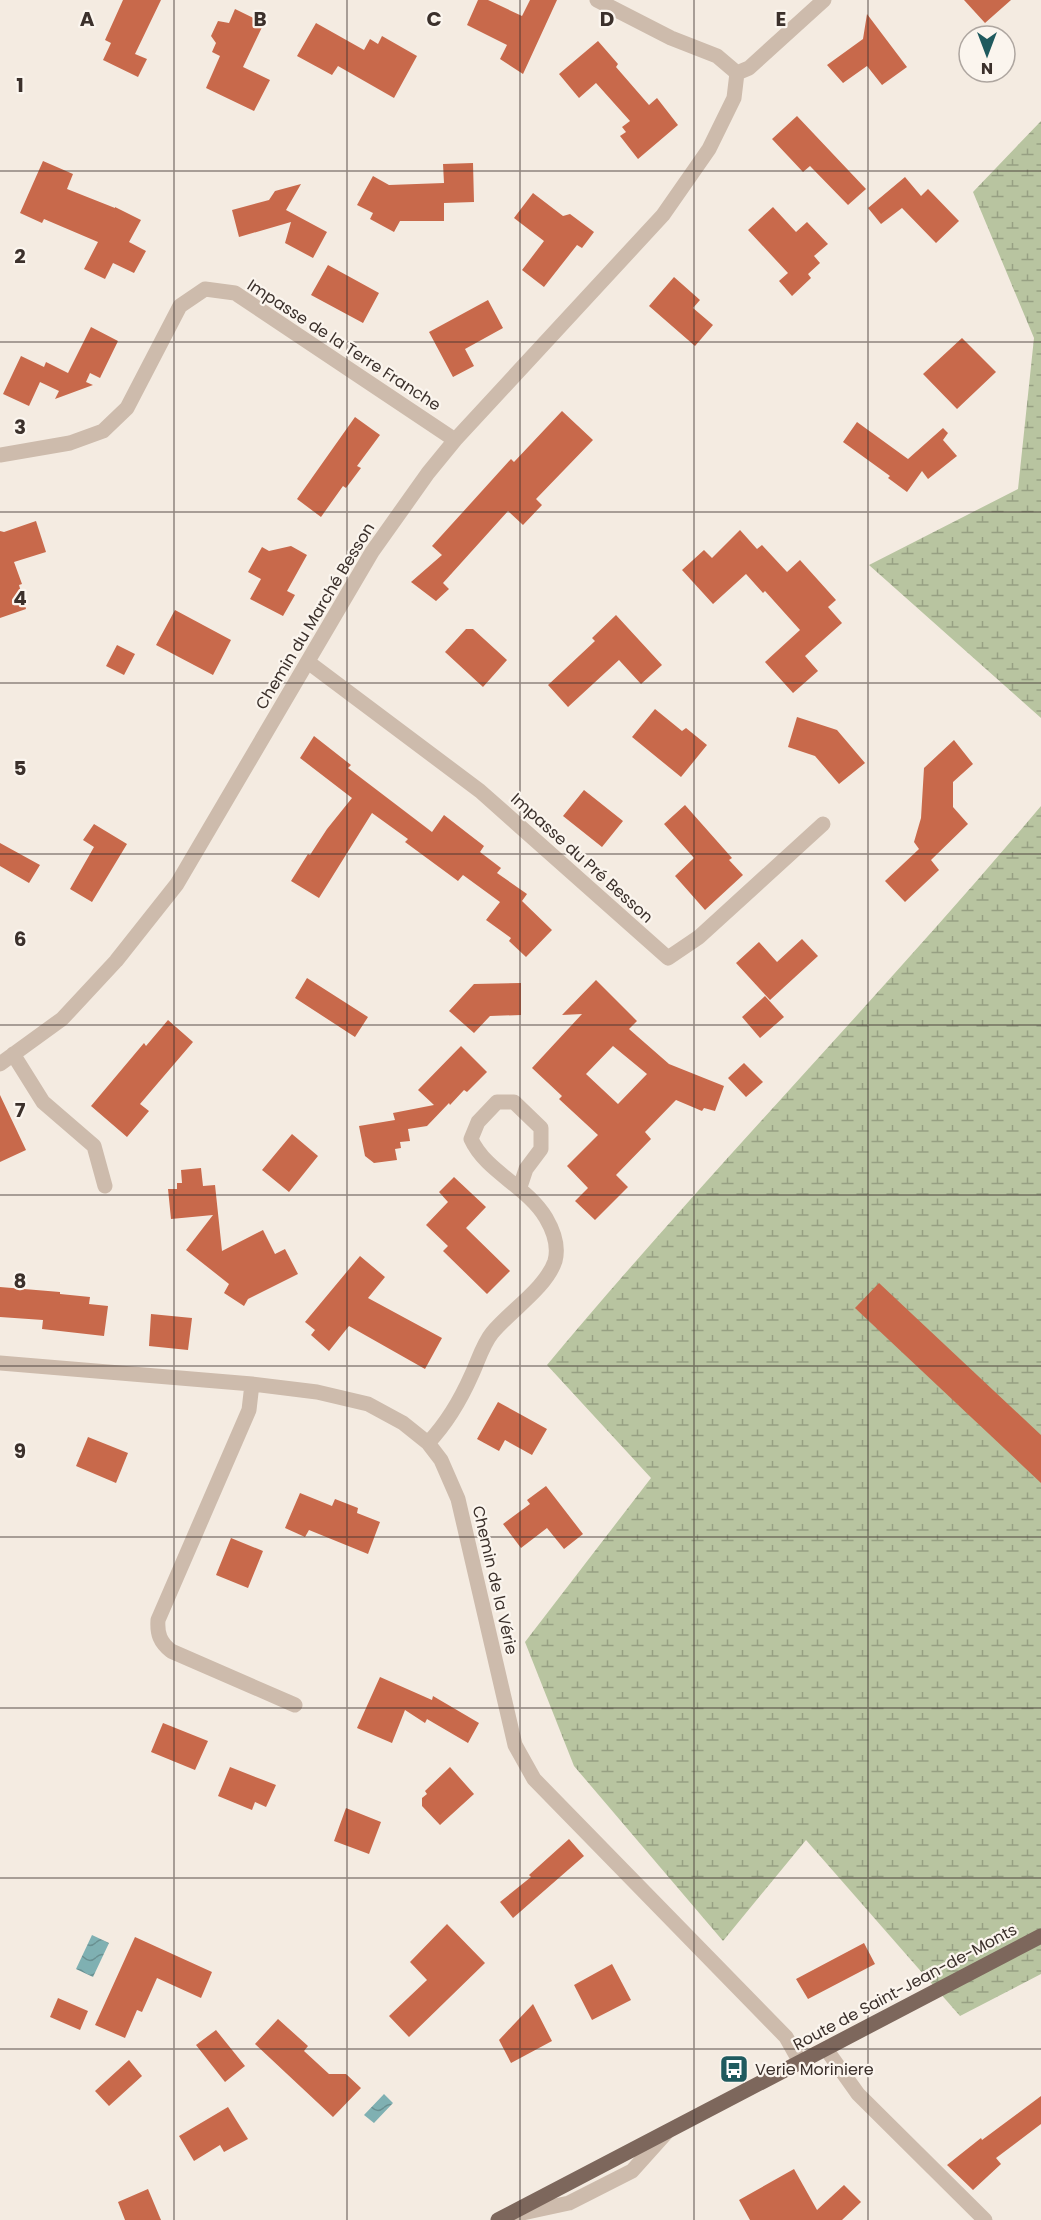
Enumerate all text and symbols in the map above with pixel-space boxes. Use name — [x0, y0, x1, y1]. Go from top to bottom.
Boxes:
text: A — [80, 5, 95, 33]
text: B — [253, 5, 267, 33]
text: C — [426, 5, 442, 33]
text: D — [600, 5, 614, 33]
text: E — [776, 5, 786, 33]
north arrow — [957, 24, 1017, 84]
text: N — [981, 57, 993, 80]
text: 1 — [16, 71, 24, 99]
text: 2 — [14, 242, 26, 270]
street label: Impasse de la Terre Franche — [243, 274, 445, 416]
text: 3 — [14, 413, 26, 441]
street label: Chemin du Marché Besson — [250, 518, 380, 714]
text: 4 — [13, 584, 27, 612]
text: 5 — [14, 754, 27, 782]
street label: Impasse du Pré Besson — [506, 788, 658, 928]
text: 6 — [14, 925, 26, 953]
text: 7 — [15, 1096, 26, 1124]
text: 8 — [14, 1267, 26, 1295]
text: 9 — [14, 1437, 26, 1465]
street label: Chemin de la Vérie — [467, 1503, 523, 1657]
street label: Route de Saint-Jean-de-Monts — [789, 1918, 1021, 2056]
bus stop icon: Verie Moriniere — [718, 2053, 750, 2085]
place label: Verie Moriniere — [755, 2058, 874, 2081]

